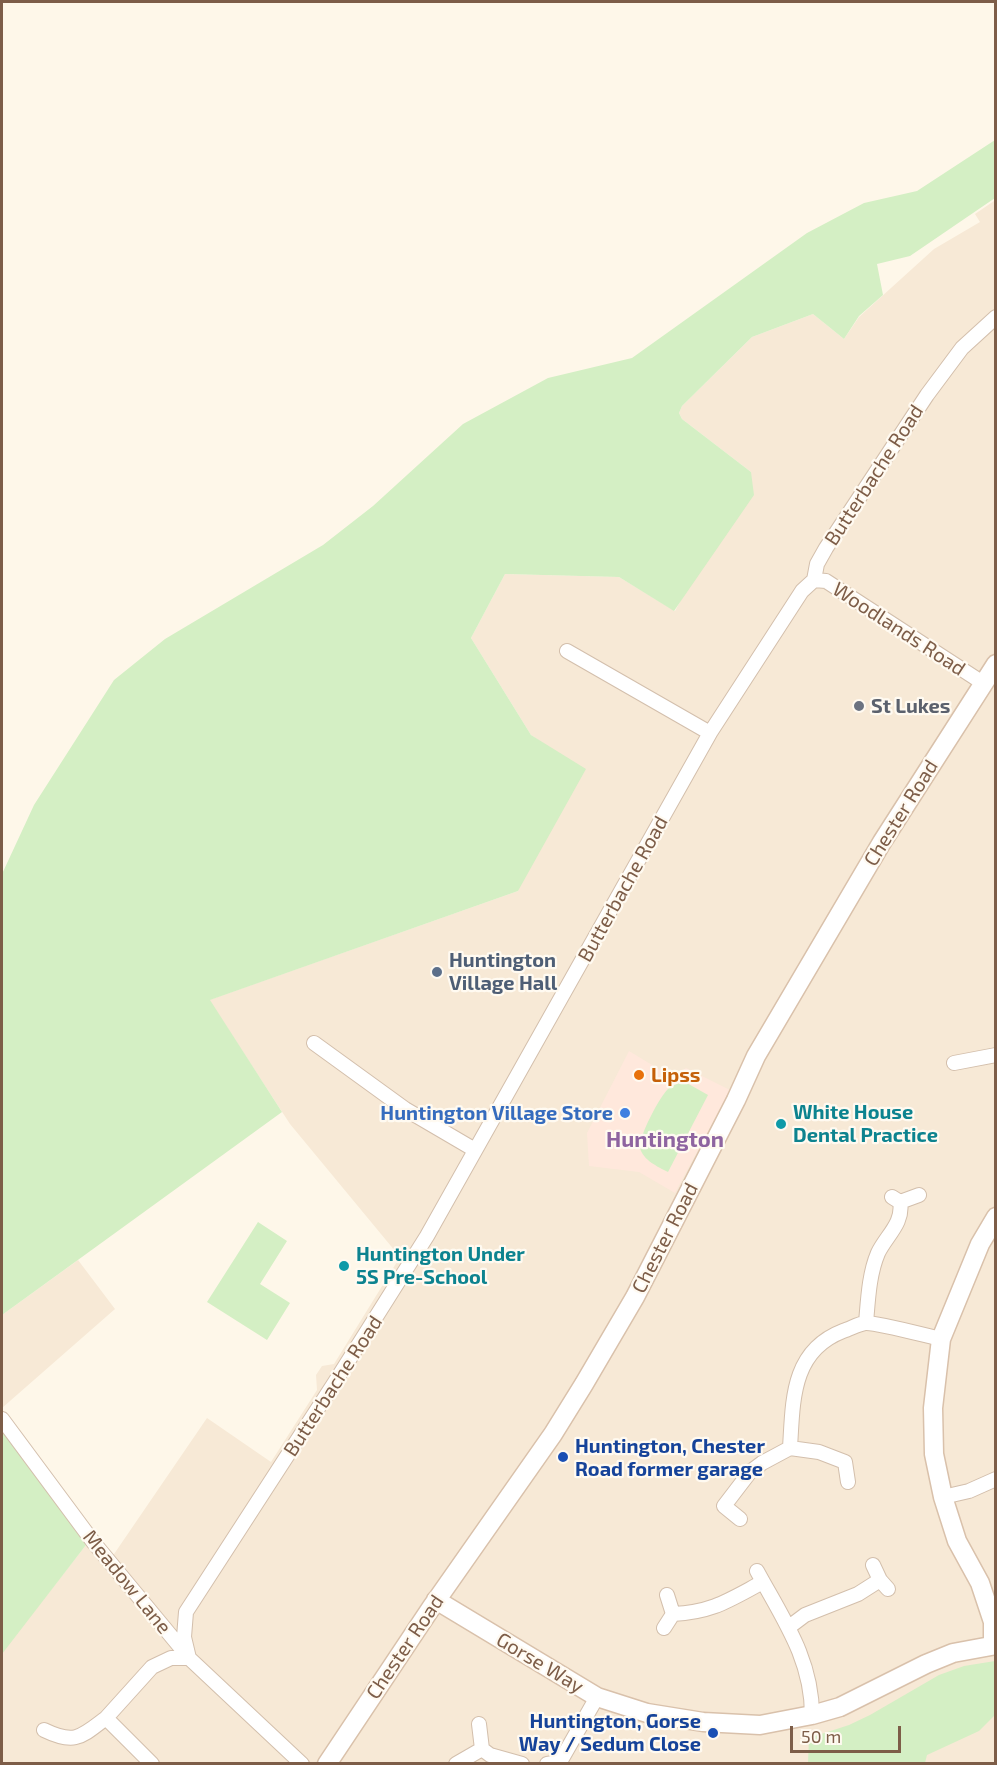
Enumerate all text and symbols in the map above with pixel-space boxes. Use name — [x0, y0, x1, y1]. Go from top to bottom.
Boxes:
street label: Butterbache Road — [820, 400, 928, 550]
street label: Woodlands Road — [828, 577, 970, 681]
place label: St Lukes — [871, 694, 950, 718]
marker: St Lukes — [852, 699, 866, 713]
street label: Chester Road — [859, 755, 943, 871]
street label: Butterbache Road — [573, 812, 673, 966]
place label: Huntington Village Hall — [449, 948, 557, 995]
marker: Huntington Village Hall — [430, 965, 444, 979]
place label: Lipss — [651, 1063, 700, 1087]
marker: Lipss — [632, 1068, 646, 1082]
place label: White House Dental Practice — [793, 1100, 938, 1147]
place label: Huntington Village Store — [380, 1101, 613, 1125]
marker: Huntington Village Store — [618, 1106, 632, 1120]
marker: White House Dental Practice — [774, 1117, 788, 1131]
district label: Huntington — [606, 1127, 724, 1153]
street label: Chester Road — [627, 1179, 703, 1297]
place label: Huntington Under 5S Pre-School — [356, 1242, 525, 1289]
marker: Huntington Under 5S Pre-School — [337, 1259, 351, 1273]
street label: Butterbache Road — [279, 1311, 387, 1461]
place label: Huntington, Chester Road former garage — [575, 1434, 765, 1481]
marker: Huntington, Chester Road former garage — [556, 1450, 570, 1464]
street label: Meadow Lane — [78, 1525, 176, 1639]
street label: Chester Road — [361, 1590, 449, 1704]
street label: Gorse Way — [492, 1628, 588, 1698]
place label: Huntington, Gorse Way / Sedum Close — [519, 1709, 701, 1756]
scale bar — [793, 1714, 904, 1752]
text: 50 m — [801, 1725, 841, 1747]
marker: Huntington, Gorse Way / Sedum Close — [706, 1726, 720, 1740]

